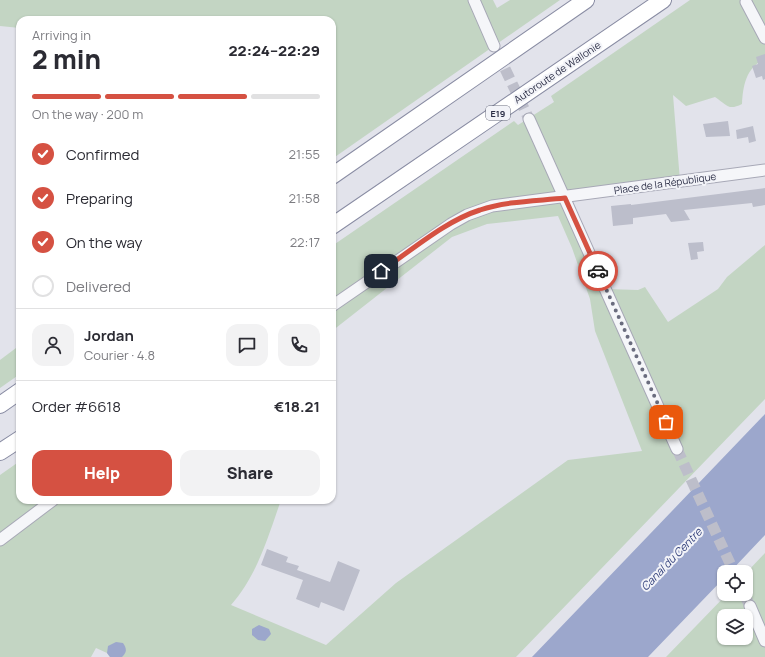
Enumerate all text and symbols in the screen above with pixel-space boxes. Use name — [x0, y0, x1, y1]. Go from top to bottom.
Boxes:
text: Arriving in — [32, 26, 91, 44]
street label: Autoroute de Wallonie — [511, 38, 603, 106]
text: 22:24–22:29 — [229, 40, 320, 61]
text: 2 min — [32, 41, 101, 77]
text: On the way · 200 m — [32, 105, 143, 123]
road number: E19 — [486, 106, 510, 120]
icon: check — [32, 143, 54, 165]
text: Confirmed — [66, 144, 139, 165]
text: 21:55 — [289, 145, 320, 163]
street label: Place de la République — [613, 169, 717, 197]
icon: check — [32, 187, 54, 209]
text: Preparing — [66, 188, 133, 209]
text: 21:58 — [289, 189, 320, 207]
icon: check — [32, 231, 54, 253]
text: On the way — [66, 232, 142, 253]
text: 22:17 — [290, 233, 320, 251]
courier — [578, 251, 618, 291]
pin — [364, 254, 398, 288]
icon: home — [370, 260, 392, 282]
icon: car — [587, 260, 609, 282]
text: Delivered — [66, 276, 131, 297]
button: person — [32, 324, 74, 366]
button: chat — [226, 324, 268, 366]
button: phone — [278, 324, 320, 366]
text: Jordan — [84, 325, 134, 346]
text: Courier · 4.8 — [84, 346, 155, 364]
text: Order #6618 — [32, 396, 121, 417]
text: €18.21 — [274, 396, 320, 417]
pin — [649, 405, 683, 439]
icon: bag — [655, 411, 677, 433]
button: Help — [32, 450, 172, 496]
button: Share — [180, 450, 320, 496]
water label: Canal du Centre — [637, 524, 705, 594]
map controls — [717, 565, 753, 645]
button: locate — [717, 565, 753, 601]
button: layers — [717, 609, 753, 645]

